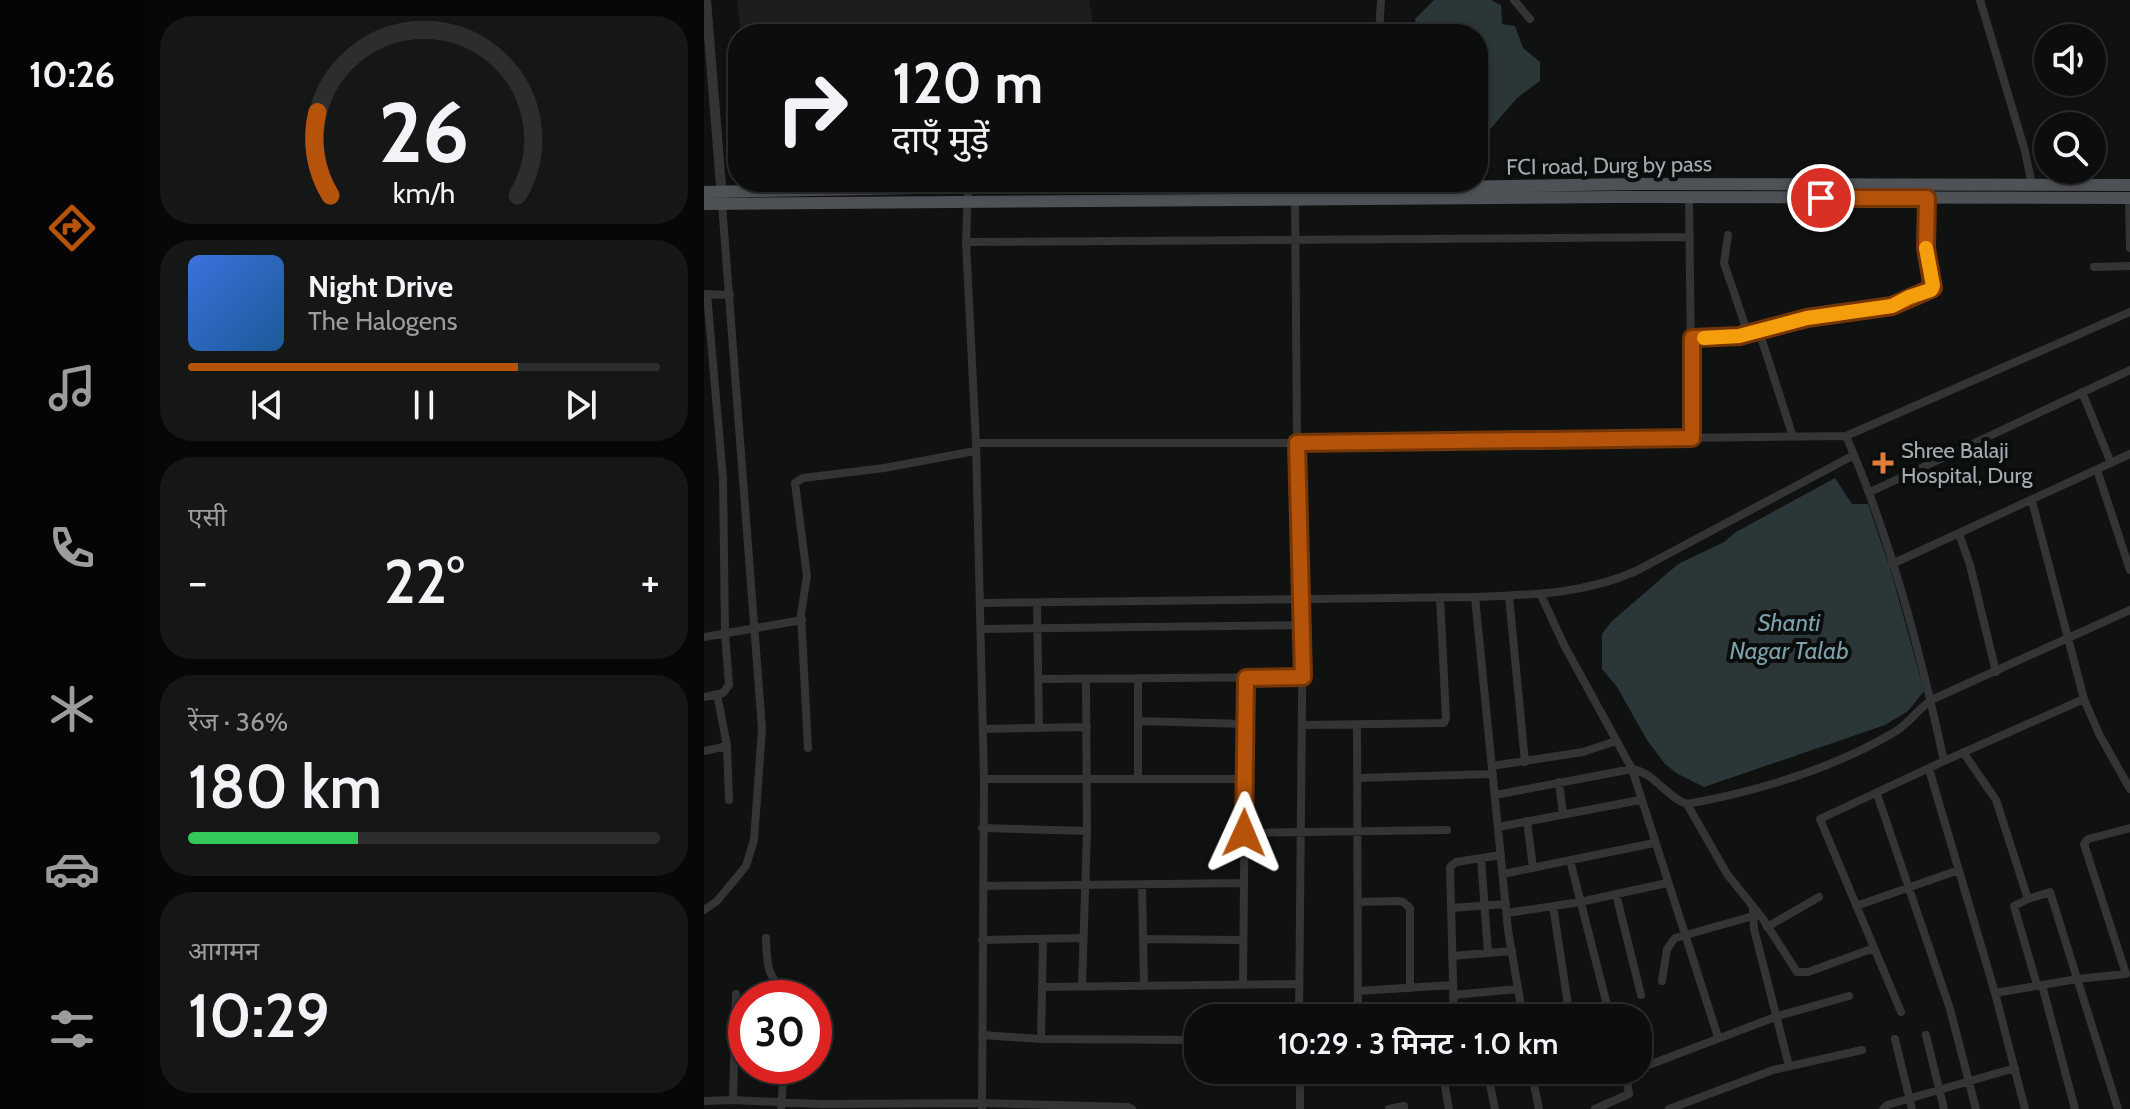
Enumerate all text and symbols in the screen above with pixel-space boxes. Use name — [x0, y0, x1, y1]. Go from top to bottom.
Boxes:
map controls — [2034, 24, 2106, 184]
button: sound — [2034, 24, 2106, 96]
text: 120 m — [892, 49, 1043, 117]
text: 10:26 — [29, 52, 115, 96]
icon: right — [760, 56, 864, 160]
text: 26 — [379, 82, 469, 183]
button: search — [2034, 112, 2106, 184]
text: दाएँ मुड़ें — [892, 117, 989, 161]
street label: FCI road, Durg by pass — [1506, 150, 1712, 181]
pin — [1787, 164, 1855, 232]
text: km/h — [393, 175, 455, 210]
icon: arrive — [1799, 176, 1843, 220]
icon: directions — [44, 200, 100, 256]
text: Night Drive — [308, 268, 453, 305]
text: The Halogens — [308, 305, 457, 337]
icon: music — [44, 360, 100, 416]
icon: previous — [245, 383, 289, 427]
icon: pause — [402, 383, 446, 427]
icon: next — [559, 383, 603, 427]
place label: Shree Balaji Hospital, Durg — [1901, 437, 2033, 489]
marker: Shree Balaji Hospital, Durg — [1872, 452, 1894, 474]
text: एसी — [188, 501, 227, 533]
icon: phone — [44, 520, 100, 576]
text: 22° — [384, 545, 464, 618]
text: − — [188, 555, 207, 608]
text: + — [641, 555, 660, 608]
water label: Shanti Nagar Talab — [1729, 608, 1849, 665]
icon: climate — [44, 681, 100, 737]
text: रेंज · 36% — [188, 706, 288, 738]
text: 180 km — [188, 750, 382, 823]
position arrow — [1202, 791, 1286, 875]
icon: car — [44, 841, 100, 897]
text: आगमन — [188, 935, 259, 967]
text: 10:29 — [188, 979, 330, 1052]
speed limit sign: 30 — [728, 980, 832, 1084]
icon: filters — [44, 1001, 100, 1057]
text: 10:29 · 3 मिनट · 1.0 km — [1278, 1025, 1558, 1062]

